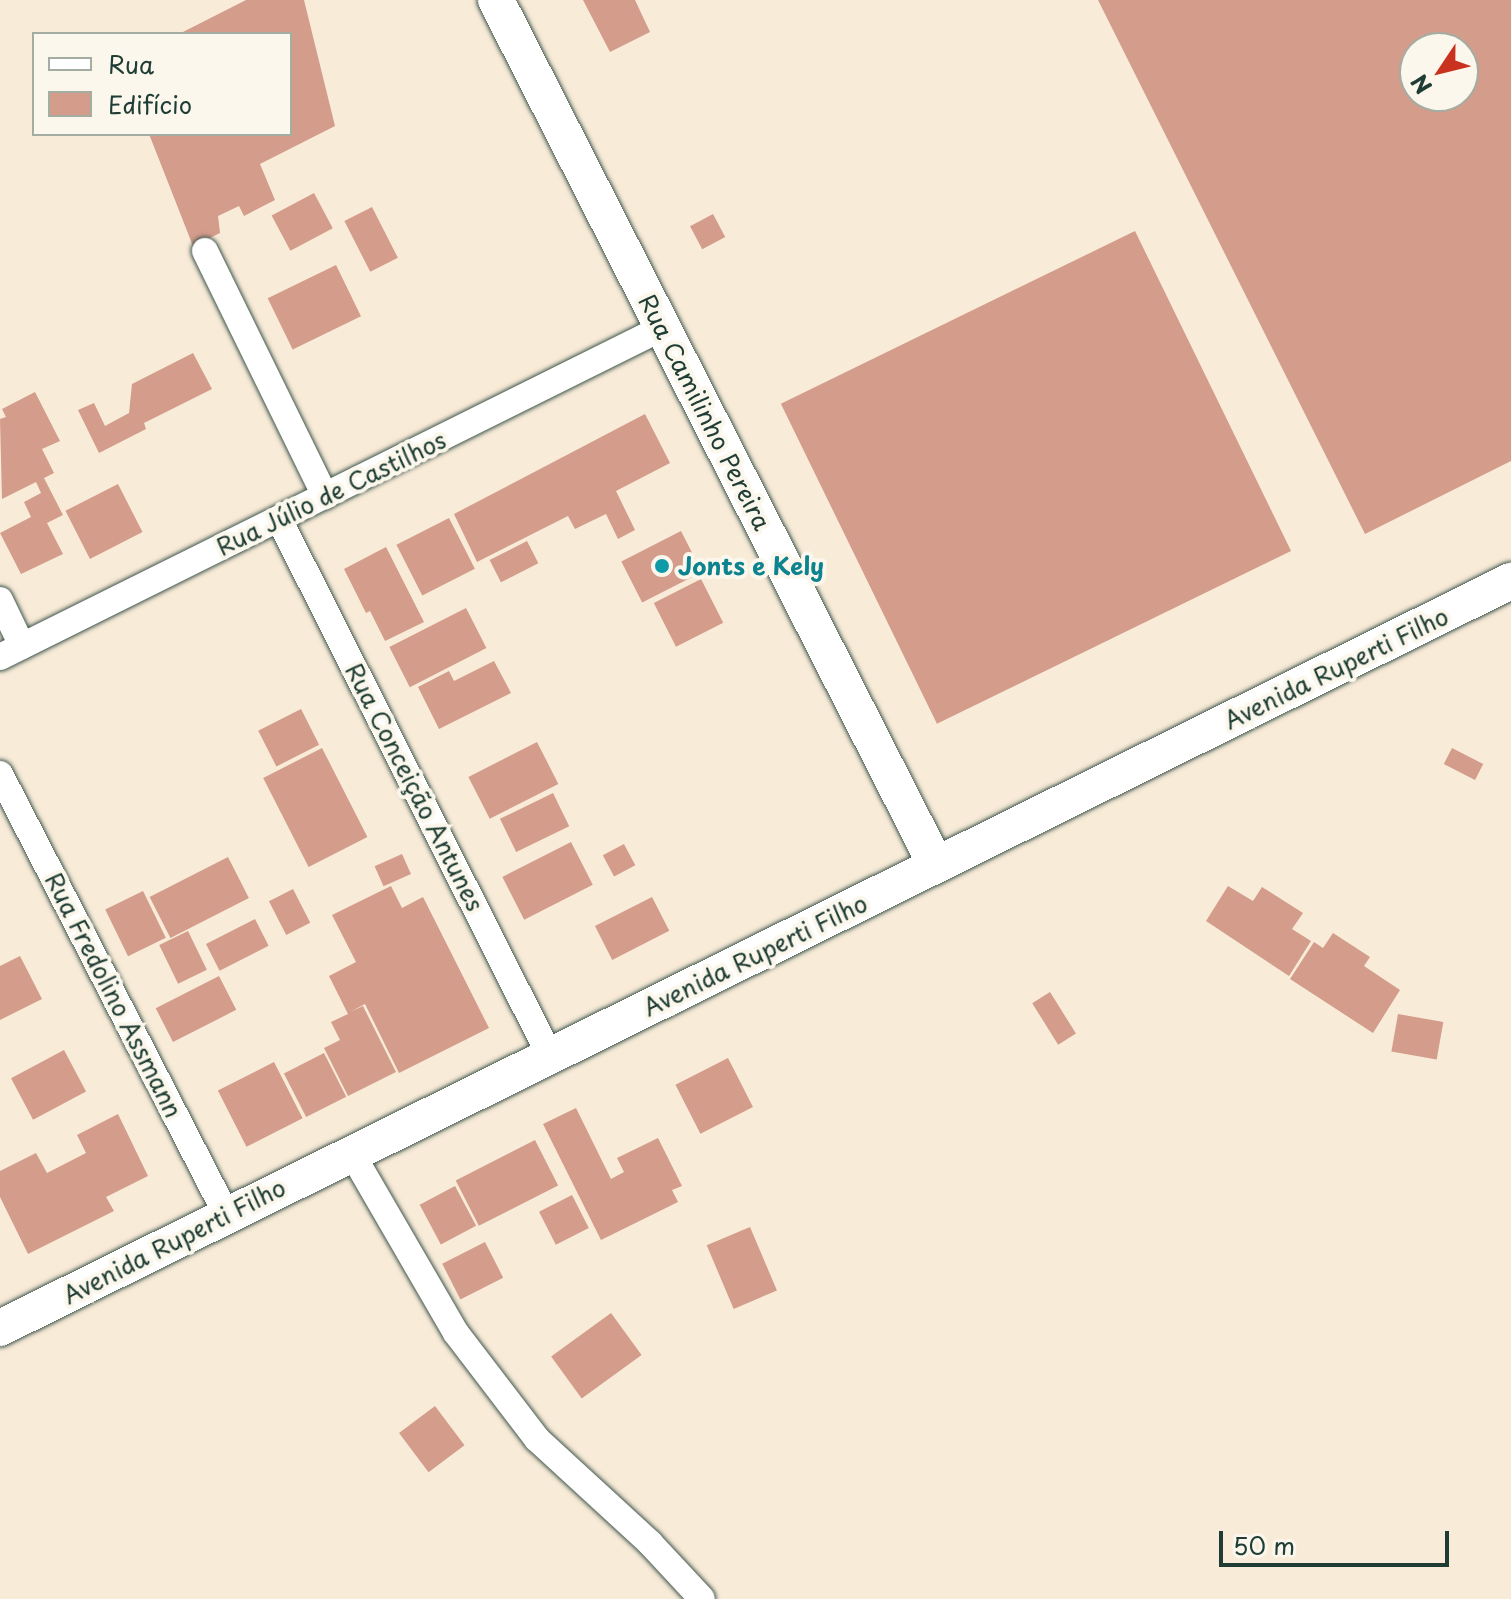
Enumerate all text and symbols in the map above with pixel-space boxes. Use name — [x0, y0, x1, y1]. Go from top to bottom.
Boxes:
legend — [32, 32, 292, 136]
north arrow — [1399, 32, 1479, 112]
text: Rua — [108, 46, 154, 82]
text: N — [1402, 68, 1439, 102]
text: Edifício — [108, 86, 192, 122]
street label: Rua Camilinho Pereira — [633, 290, 777, 534]
street label: Rua Júlio de Castilhos — [209, 424, 453, 562]
place label: Jonts e Kely — [678, 552, 824, 580]
marker: Jonts e Kely — [653, 557, 671, 575]
street label: Avenida Ruperti Filho — [1219, 601, 1453, 735]
street label: Rua Conceição Antunes — [340, 658, 490, 916]
street label: Rua Fredolino Assmann — [39, 867, 189, 1123]
street label: Avenida Ruperti Filho — [638, 888, 872, 1022]
street label: Avenida Ruperti Filho — [57, 1172, 291, 1310]
scale bar — [1223, 1515, 1453, 1565]
text: 50 m — [1233, 1527, 1295, 1563]

